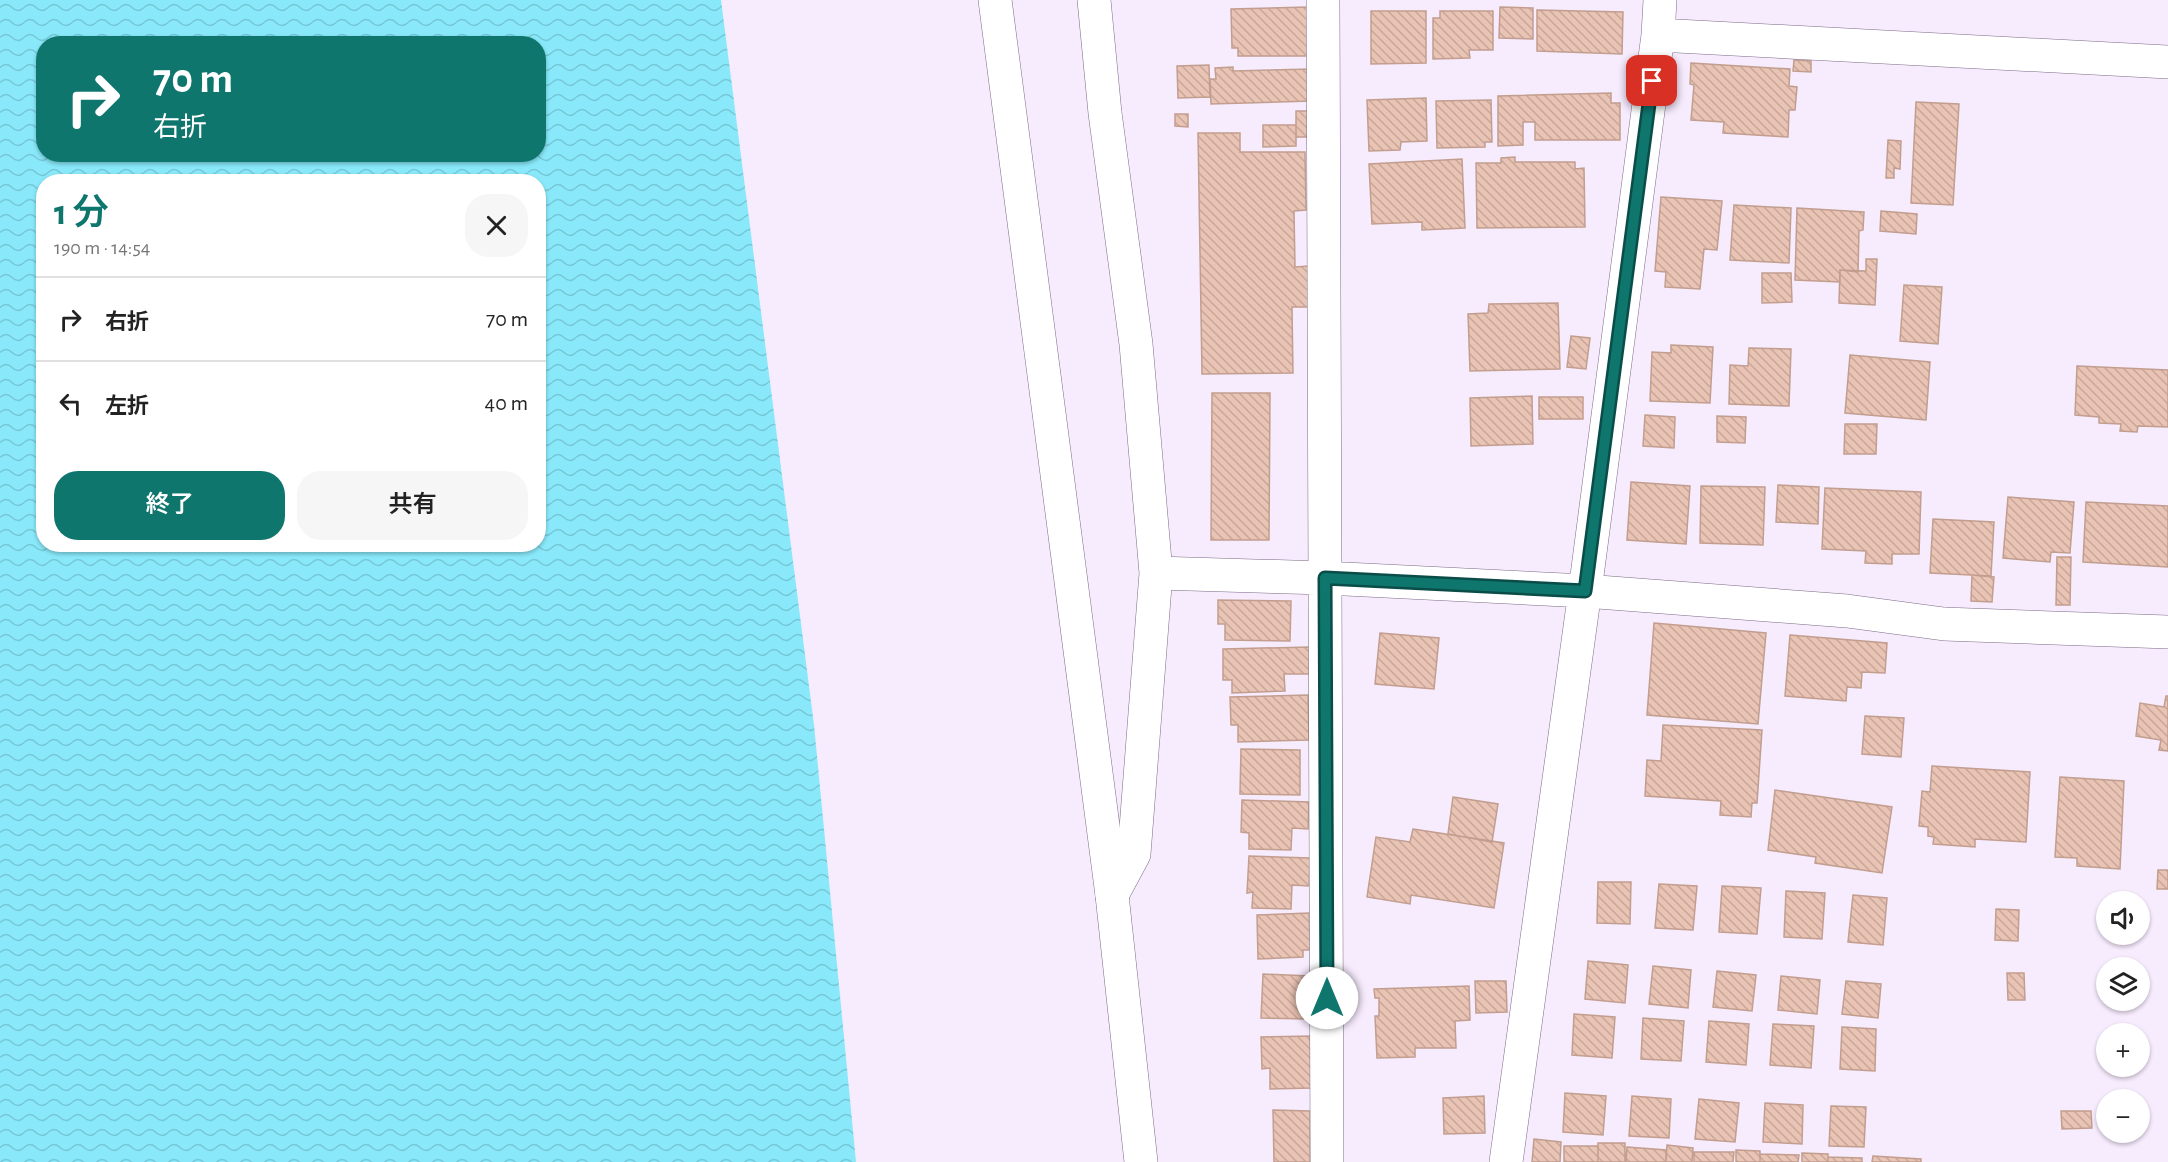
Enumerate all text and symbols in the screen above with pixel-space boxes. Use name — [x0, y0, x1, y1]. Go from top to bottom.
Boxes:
pin — [1626, 55, 1677, 106]
text: 70 m — [153, 58, 233, 100]
icon: right — [54, 60, 132, 138]
icon: arrive — [1635, 64, 1668, 97]
text: 右折 — [153, 114, 207, 141]
button: close — [465, 194, 528, 257]
text: 1 分 — [54, 195, 108, 231]
text: 190 m · 14:54 — [54, 238, 150, 258]
icon: right — [54, 303, 87, 336]
text: 70 m — [486, 308, 528, 330]
text: 右折 — [105, 311, 149, 333]
icon: left — [54, 387, 87, 420]
text: 40 m — [485, 392, 528, 414]
text: 左折 — [105, 395, 149, 417]
button: 終了 — [54, 471, 285, 540]
button: 共有 — [297, 471, 528, 540]
map controls — [2096, 891, 2150, 1143]
button: sound — [2096, 891, 2150, 945]
button: layers — [2096, 957, 2150, 1011]
position arrow — [1295, 966, 1359, 1030]
button: + — [2096, 1023, 2150, 1077]
button: − — [2096, 1089, 2150, 1143]

